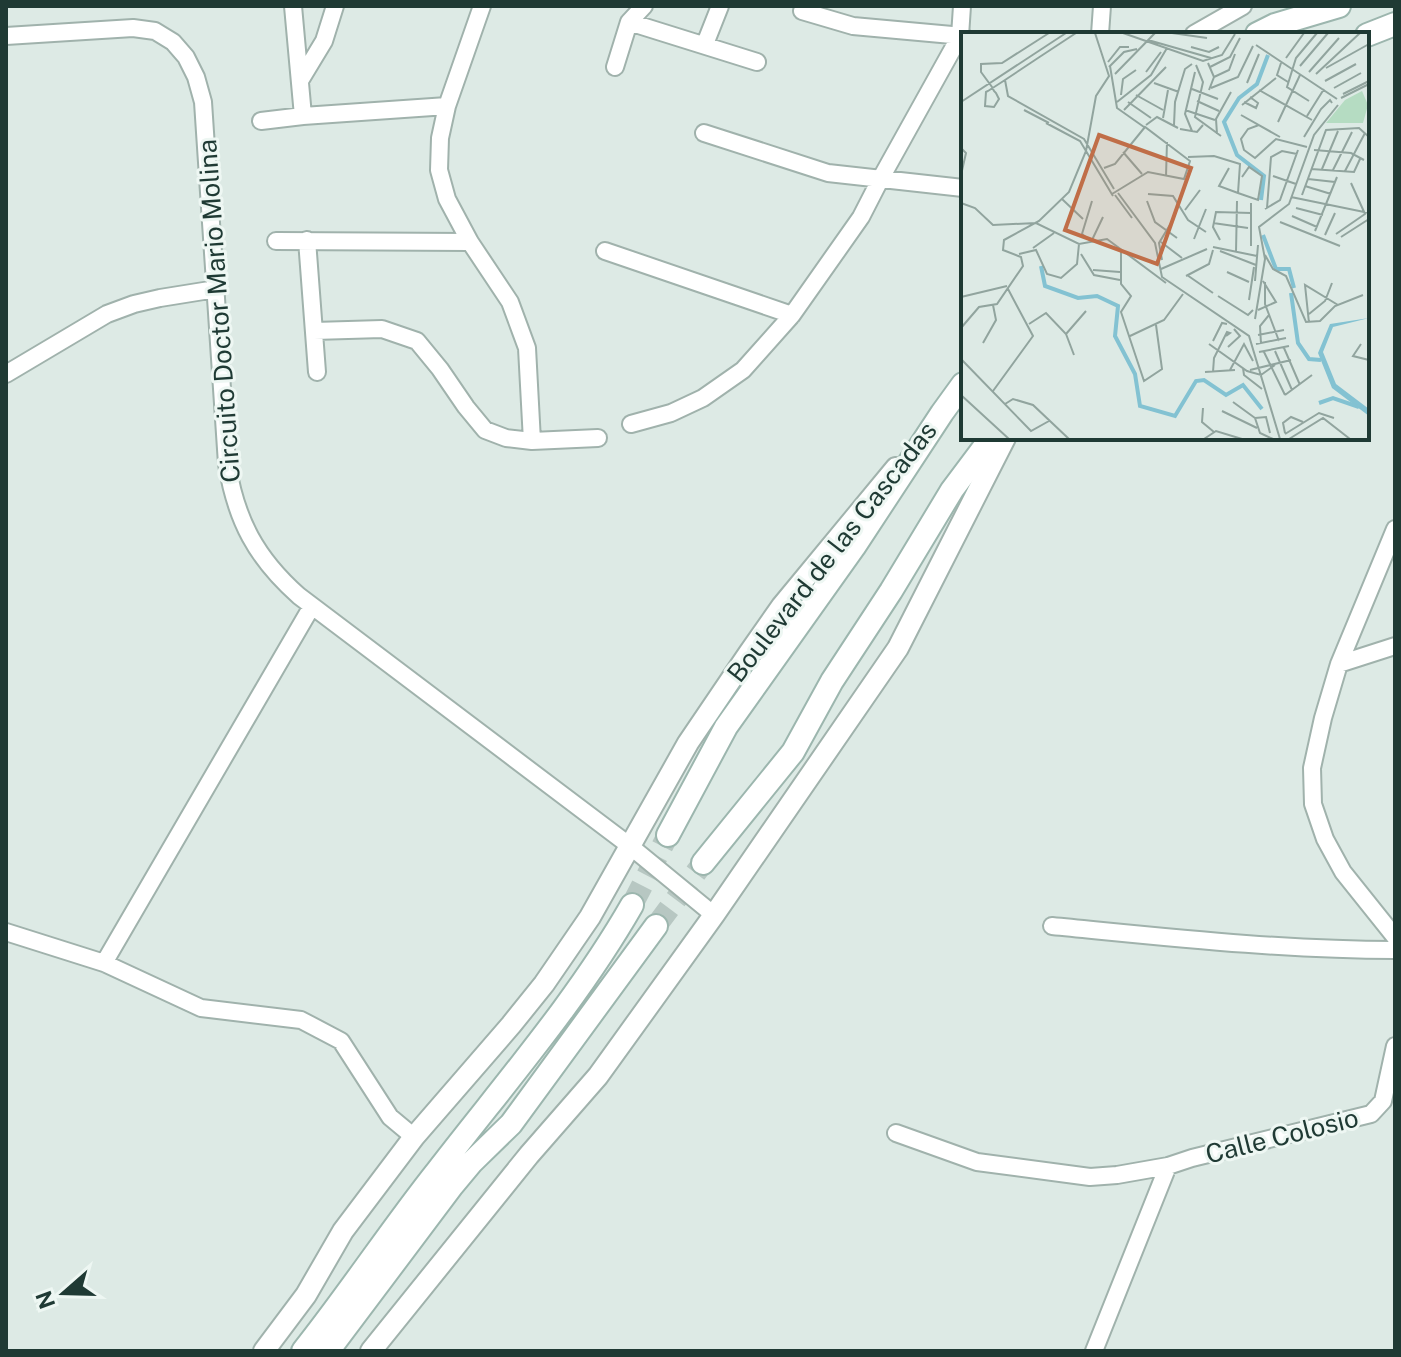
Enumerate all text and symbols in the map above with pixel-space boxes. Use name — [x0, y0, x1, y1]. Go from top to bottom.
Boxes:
inset map — [961, 32, 1369, 440]
street label: Circuito Doctor Mario Molina — [191, 138, 246, 484]
street label: Boulevard de las Cascadas — [720, 415, 943, 688]
street label: Calle Colosio — [1202, 1102, 1362, 1169]
north arrow — [24, 1253, 104, 1333]
text: N — [30, 1287, 60, 1312]

